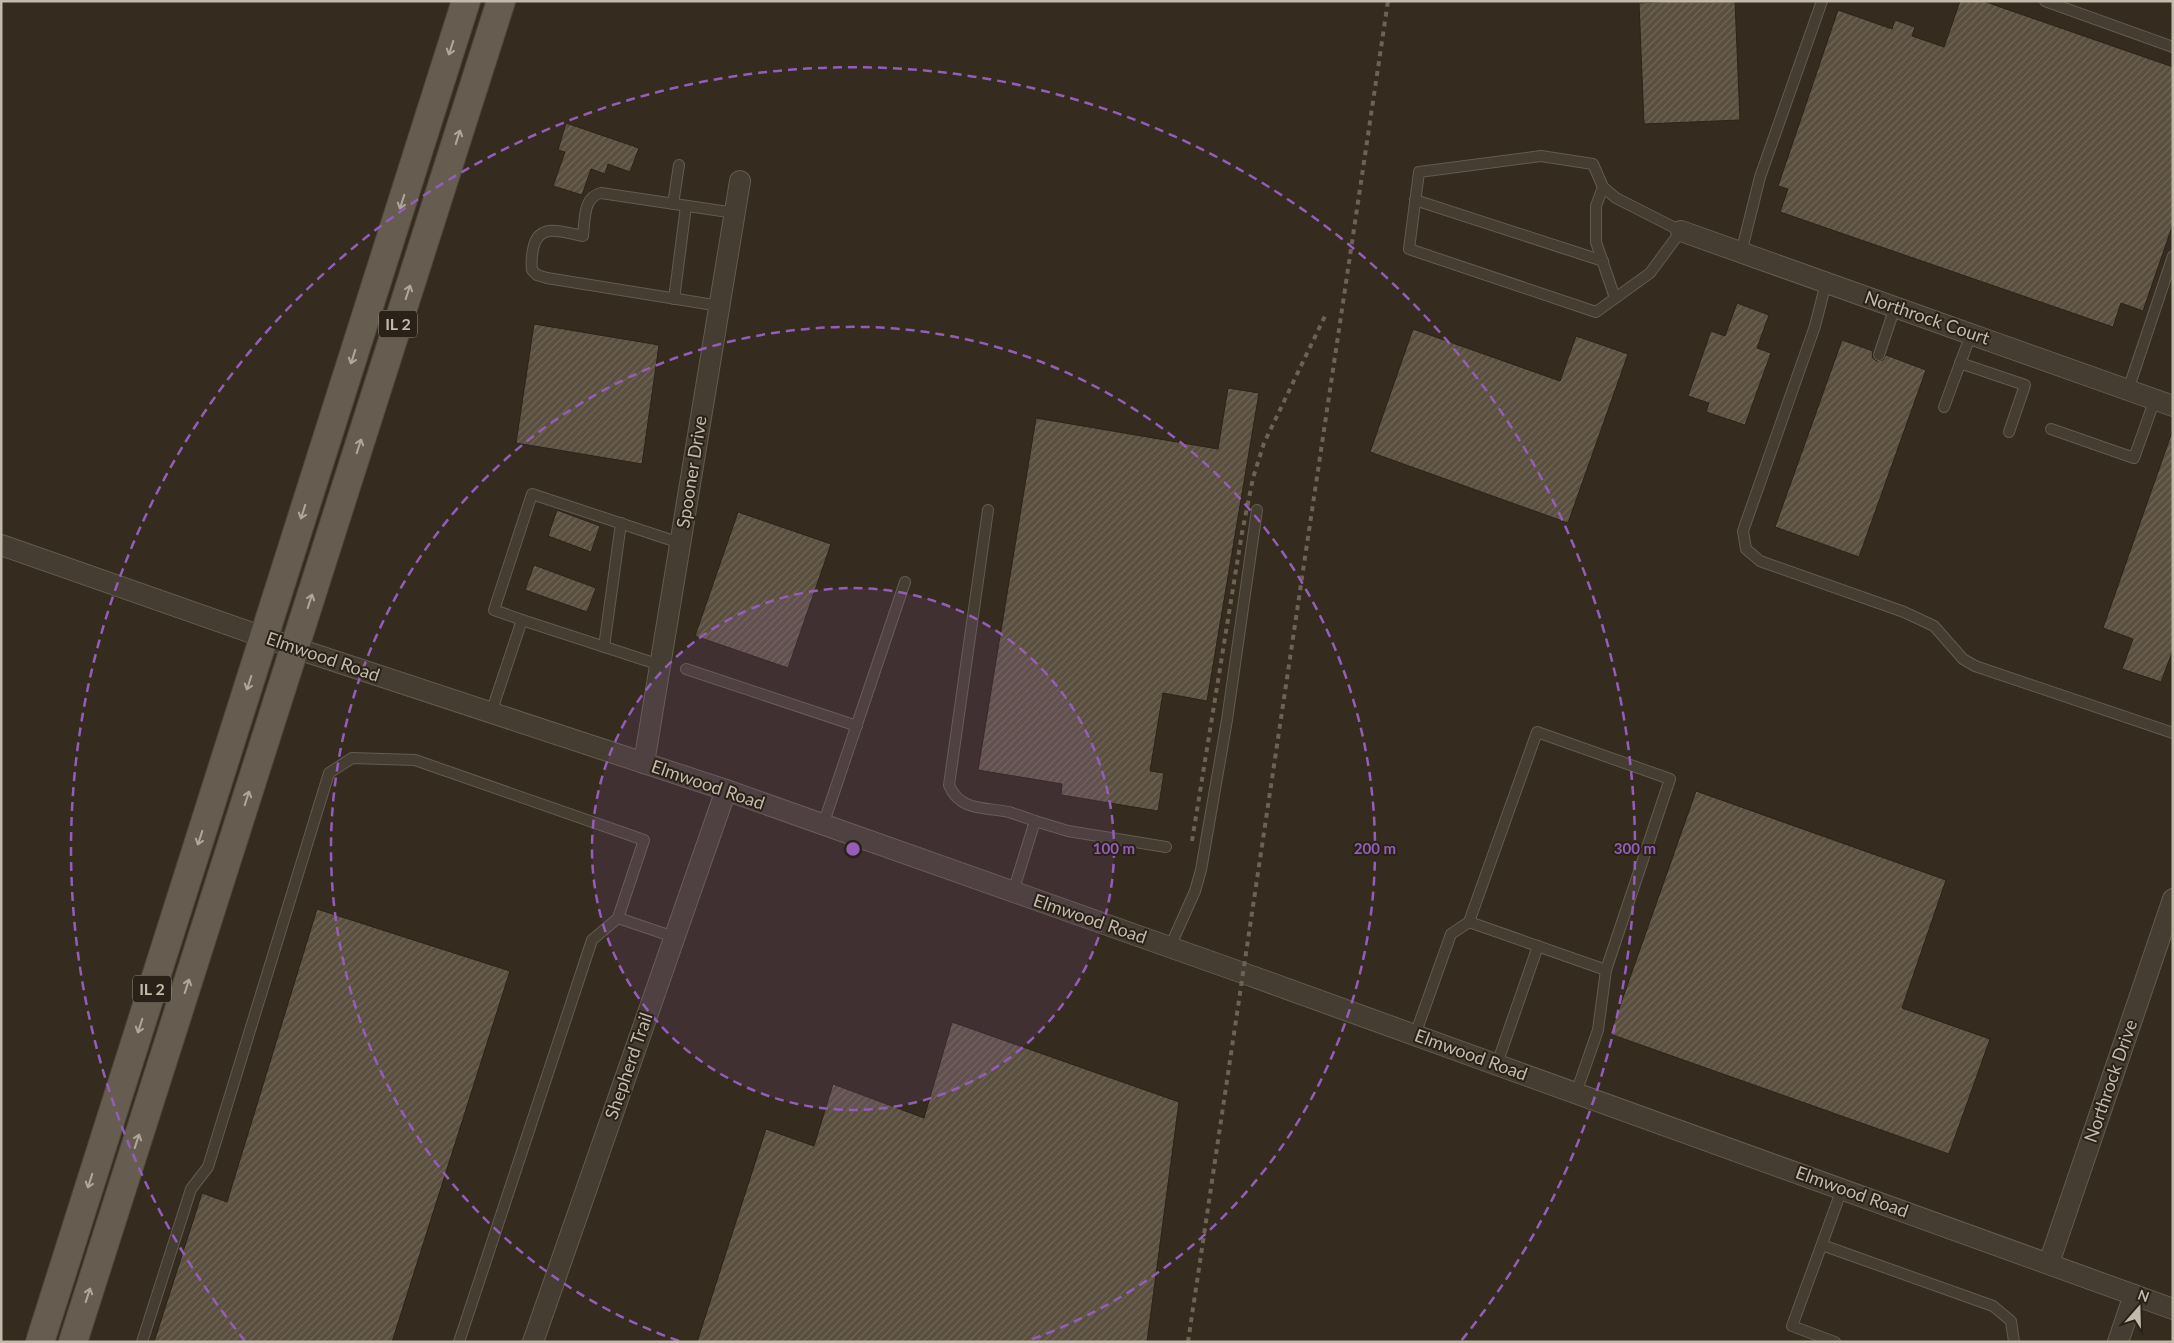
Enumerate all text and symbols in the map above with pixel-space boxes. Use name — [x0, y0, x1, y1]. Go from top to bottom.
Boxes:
one-way arrow — [446, 39, 456, 55]
one-way arrow — [453, 129, 463, 145]
one-way arrow — [397, 194, 406, 210]
one-way arrow — [404, 284, 414, 300]
street label: Northrock Court — [1862, 285, 1993, 349]
road number: IL 2 — [379, 310, 417, 338]
one-way arrow — [347, 349, 357, 365]
street label: Spooner Drive — [671, 414, 711, 530]
one-way arrow — [355, 439, 364, 455]
one-way arrow — [298, 504, 308, 520]
one-way arrow — [305, 594, 315, 610]
street label: Elmwood Road — [264, 626, 383, 686]
one-way arrow — [244, 675, 253, 690]
street label: Elmwood Road — [649, 754, 768, 814]
one-way arrow — [243, 790, 252, 806]
one-way arrow — [194, 830, 204, 846]
text: 100 m — [1093, 839, 1135, 857]
text: 200 m — [1354, 839, 1396, 857]
text: 300 m — [1614, 839, 1656, 857]
centre of rings — [844, 840, 862, 858]
street label: Elmwood Road — [1031, 888, 1150, 948]
road number: IL 2 — [133, 976, 171, 1002]
one-way arrow — [182, 978, 192, 994]
street label: Shepherd Trail — [599, 1009, 657, 1122]
street label: Northrock Drive — [2079, 1016, 2141, 1145]
one-way arrow — [134, 1018, 144, 1034]
street label: Elmwood Road — [1412, 1023, 1531, 1085]
one-way arrow — [133, 1133, 142, 1149]
street label: Elmwood Road — [1793, 1160, 1912, 1222]
one-way arrow — [85, 1173, 95, 1189]
north arrow — [2114, 1283, 2164, 1333]
text: N — [2136, 1285, 2152, 1305]
one-way arrow — [83, 1288, 93, 1304]

